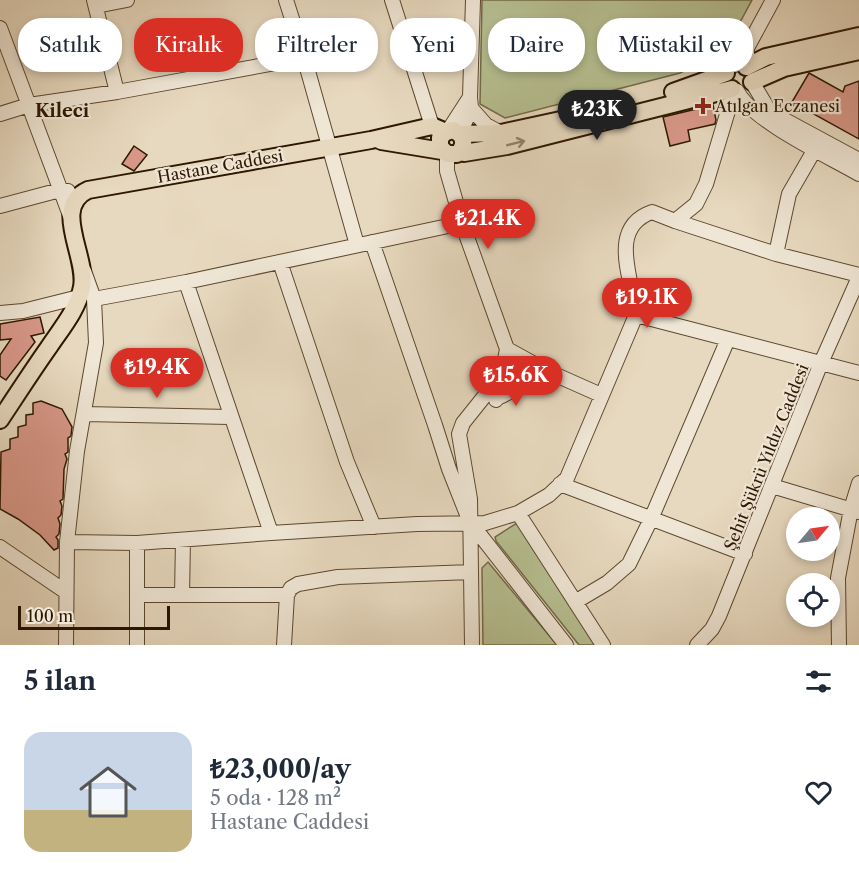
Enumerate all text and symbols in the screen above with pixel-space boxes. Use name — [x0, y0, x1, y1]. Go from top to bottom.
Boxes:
chip: Satılık — [18, 18, 122, 72]
chip: Kiralık — [134, 18, 243, 72]
chip: Filtreler — [255, 18, 378, 72]
chip: Yeni — [390, 18, 476, 72]
chip: Daire — [488, 18, 585, 72]
chip: Müstakil ev — [597, 18, 753, 72]
pin: ₺23K — [561, 90, 633, 141]
place label: Atılgan Eczanesi — [714, 96, 840, 116]
text: ₺23K — [572, 97, 622, 121]
marker: Atılgan Eczanesi — [696, 99, 710, 113]
district label: Kileci — [35, 100, 90, 122]
one-way arrow — [506, 137, 525, 149]
street label: Hastane Caddesi — [156, 145, 285, 187]
pin: ₺21.4K — [439, 199, 537, 250]
text: ₺21.4K — [455, 206, 521, 230]
pin: ₺19.1K — [598, 278, 696, 329]
text: ₺19.1K — [616, 285, 678, 309]
pin: ₺19.4K — [108, 348, 206, 399]
text: ₺19.4K — [125, 355, 189, 379]
pin: ₺15.6K — [467, 356, 565, 407]
street label: Şehit Şükrü Yıldız Caddesi — [719, 361, 813, 553]
text: ₺15.6K — [484, 363, 548, 387]
north arrow — [786, 507, 840, 561]
map controls — [786, 507, 840, 627]
button: locate — [786, 573, 840, 627]
scale bar — [18, 603, 170, 630]
text: 100 m — [27, 606, 73, 626]
text: 5 ilan — [24, 665, 96, 697]
icon: filters — [802, 665, 835, 698]
text: ₺23,000/ay — [210, 753, 351, 785]
icon: home — [72, 756, 144, 828]
icon: heart — [802, 776, 835, 809]
text: 5 oda · 128 m² — [210, 786, 341, 810]
text: Hastane Caddesi — [210, 810, 369, 834]

